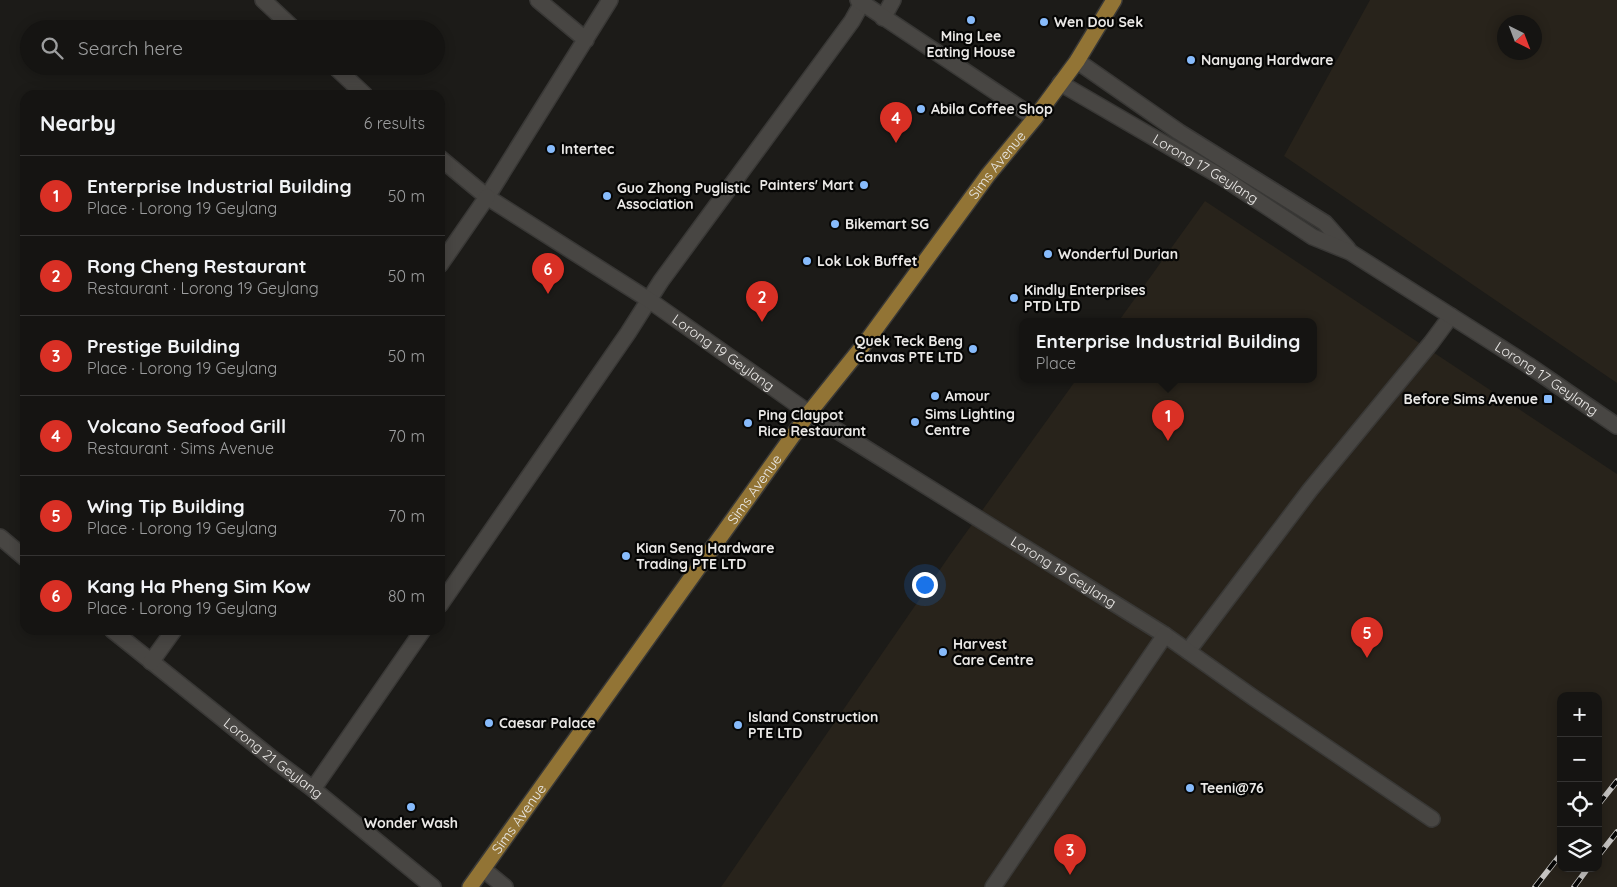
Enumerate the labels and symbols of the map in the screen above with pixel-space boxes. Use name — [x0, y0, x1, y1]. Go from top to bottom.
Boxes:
place label: Wen Dou Sek — [1054, 13, 1143, 31]
marker: Ming Lee Eating House — [965, 14, 977, 26]
north arrow — [1497, 15, 1542, 60]
marker: Wen Dou Sek — [1038, 16, 1050, 28]
place label: Ming Lee Eating House — [926, 27, 1016, 61]
place label: Nanyang Hardware — [1201, 51, 1334, 69]
marker: Nanyang Hardware — [1185, 54, 1197, 66]
place label: Abila Coffee Shop — [931, 100, 1053, 118]
pin: 4 — [880, 102, 912, 143]
marker: Abila Coffee Shop — [915, 103, 927, 115]
street label: Sims Avenue — [964, 127, 1030, 203]
street label: Lorong 17 Geylang — [1149, 130, 1262, 208]
place label: Intertec — [561, 140, 614, 158]
marker: Intertec — [545, 143, 557, 155]
place label: Painters' Mart — [760, 176, 854, 194]
place label: Guo Zhong Puglistic Association — [617, 179, 750, 213]
marker: Painters' Mart — [858, 179, 870, 191]
marker: Guo Zhong Puglistic Association — [601, 190, 613, 202]
place label: Bikemart SG — [845, 215, 929, 233]
marker: Bikemart SG — [829, 218, 841, 230]
place label: Wonderful Durian — [1058, 245, 1178, 263]
marker: Wonderful Durian — [1042, 248, 1054, 260]
place label: Lok Lok Buffet — [817, 252, 918, 270]
pin: 6 — [532, 253, 564, 294]
marker: Lok Lok Buffet — [801, 255, 813, 267]
pin: 2 — [746, 281, 778, 322]
place label: Kindly Enterprises PTD LTD — [1024, 281, 1146, 315]
marker: Kindly Enterprises PTD LTD — [1008, 292, 1020, 304]
street label: Lorong 19 Geylang — [669, 310, 778, 395]
place label: Quek Teck Beng Canvas PTE LTD — [855, 332, 963, 366]
street label: Lorong 17 Geylang — [1492, 337, 1602, 419]
marker: Quek Teck Beng Canvas PTE LTD — [967, 343, 979, 355]
place label: Amour — [945, 387, 990, 405]
marker: Amour — [929, 390, 941, 402]
place label: Before Sims Avenue — [1404, 390, 1538, 408]
marker: Before Sims Avenue — [1542, 393, 1554, 405]
pin: 1 — [1152, 400, 1184, 441]
place label: Sims Lighting Centre — [925, 405, 1015, 439]
place label: Ping Claypot Rice Restaurant — [758, 406, 867, 440]
marker: Sims Lighting Centre — [909, 416, 921, 428]
marker: Ping Claypot Rice Restaurant — [742, 417, 754, 429]
street label: Sims Avenue — [723, 451, 786, 528]
street label: Lorong 19 Geylang — [1007, 532, 1120, 611]
place label: Kian Seng Hardware Trading PTE LTD — [636, 539, 774, 573]
marker: Kian Seng Hardware Trading PTE LTD — [620, 550, 632, 562]
your location — [912, 572, 938, 598]
pin: 5 — [1351, 617, 1383, 658]
place label: Harvest Care Centre — [953, 635, 1034, 669]
marker: Harvest Care Centre — [937, 646, 949, 658]
place label: Island Construction PTE LTD — [748, 708, 878, 742]
street label: Lorong 21 Geylang — [220, 714, 327, 802]
place label: Caesar Palace — [499, 714, 596, 732]
marker: Caesar Palace — [483, 717, 495, 729]
marker: Island Construction PTE LTD — [732, 719, 744, 731]
place label: Teeni@76 — [1200, 779, 1264, 797]
street label: Sims Avenue — [488, 780, 550, 857]
marker: Teeni@76 — [1184, 782, 1196, 794]
marker: Wonder Wash — [405, 801, 417, 813]
place label: Wonder Wash — [364, 814, 458, 832]
pin: 3 — [1054, 834, 1086, 875]

